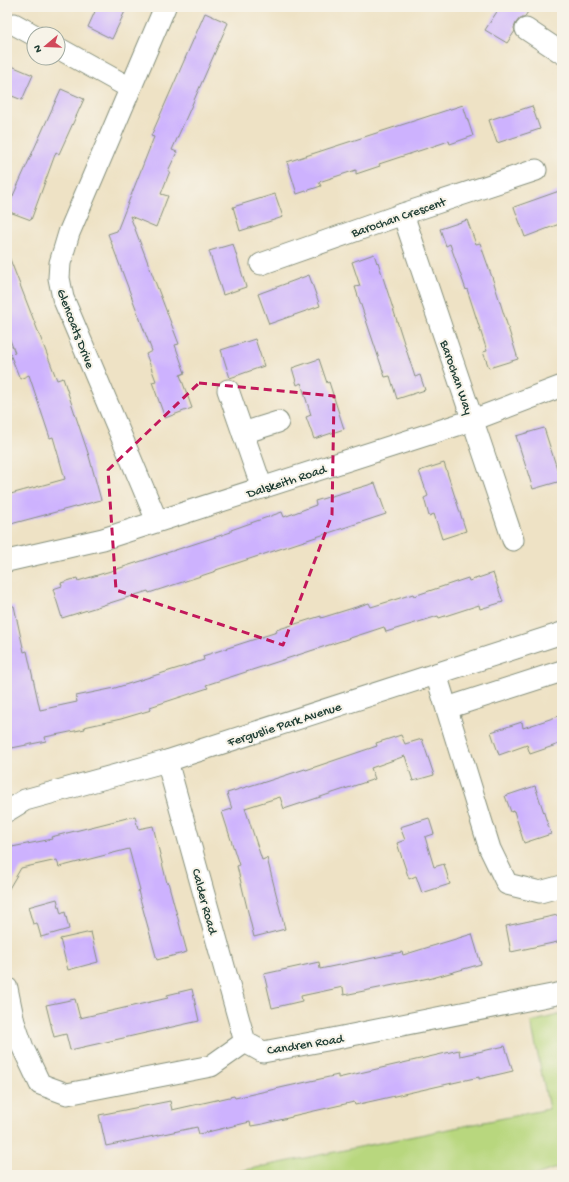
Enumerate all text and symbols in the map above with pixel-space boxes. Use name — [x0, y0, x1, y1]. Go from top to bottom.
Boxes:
north arrow — [26, 26, 66, 66]
text: N — [32, 43, 45, 54]
street label: Barochan Crescent — [349, 195, 450, 242]
street label: Glencoats Drive — [53, 287, 97, 371]
street label: Barochan Way — [436, 338, 476, 418]
street label: Dalskeith Road — [244, 462, 330, 503]
street label: Ferguslie Park Avenue — [225, 700, 344, 751]
street label: Calder Road — [188, 867, 220, 938]
street label: Candren Road — [266, 1032, 346, 1059]

